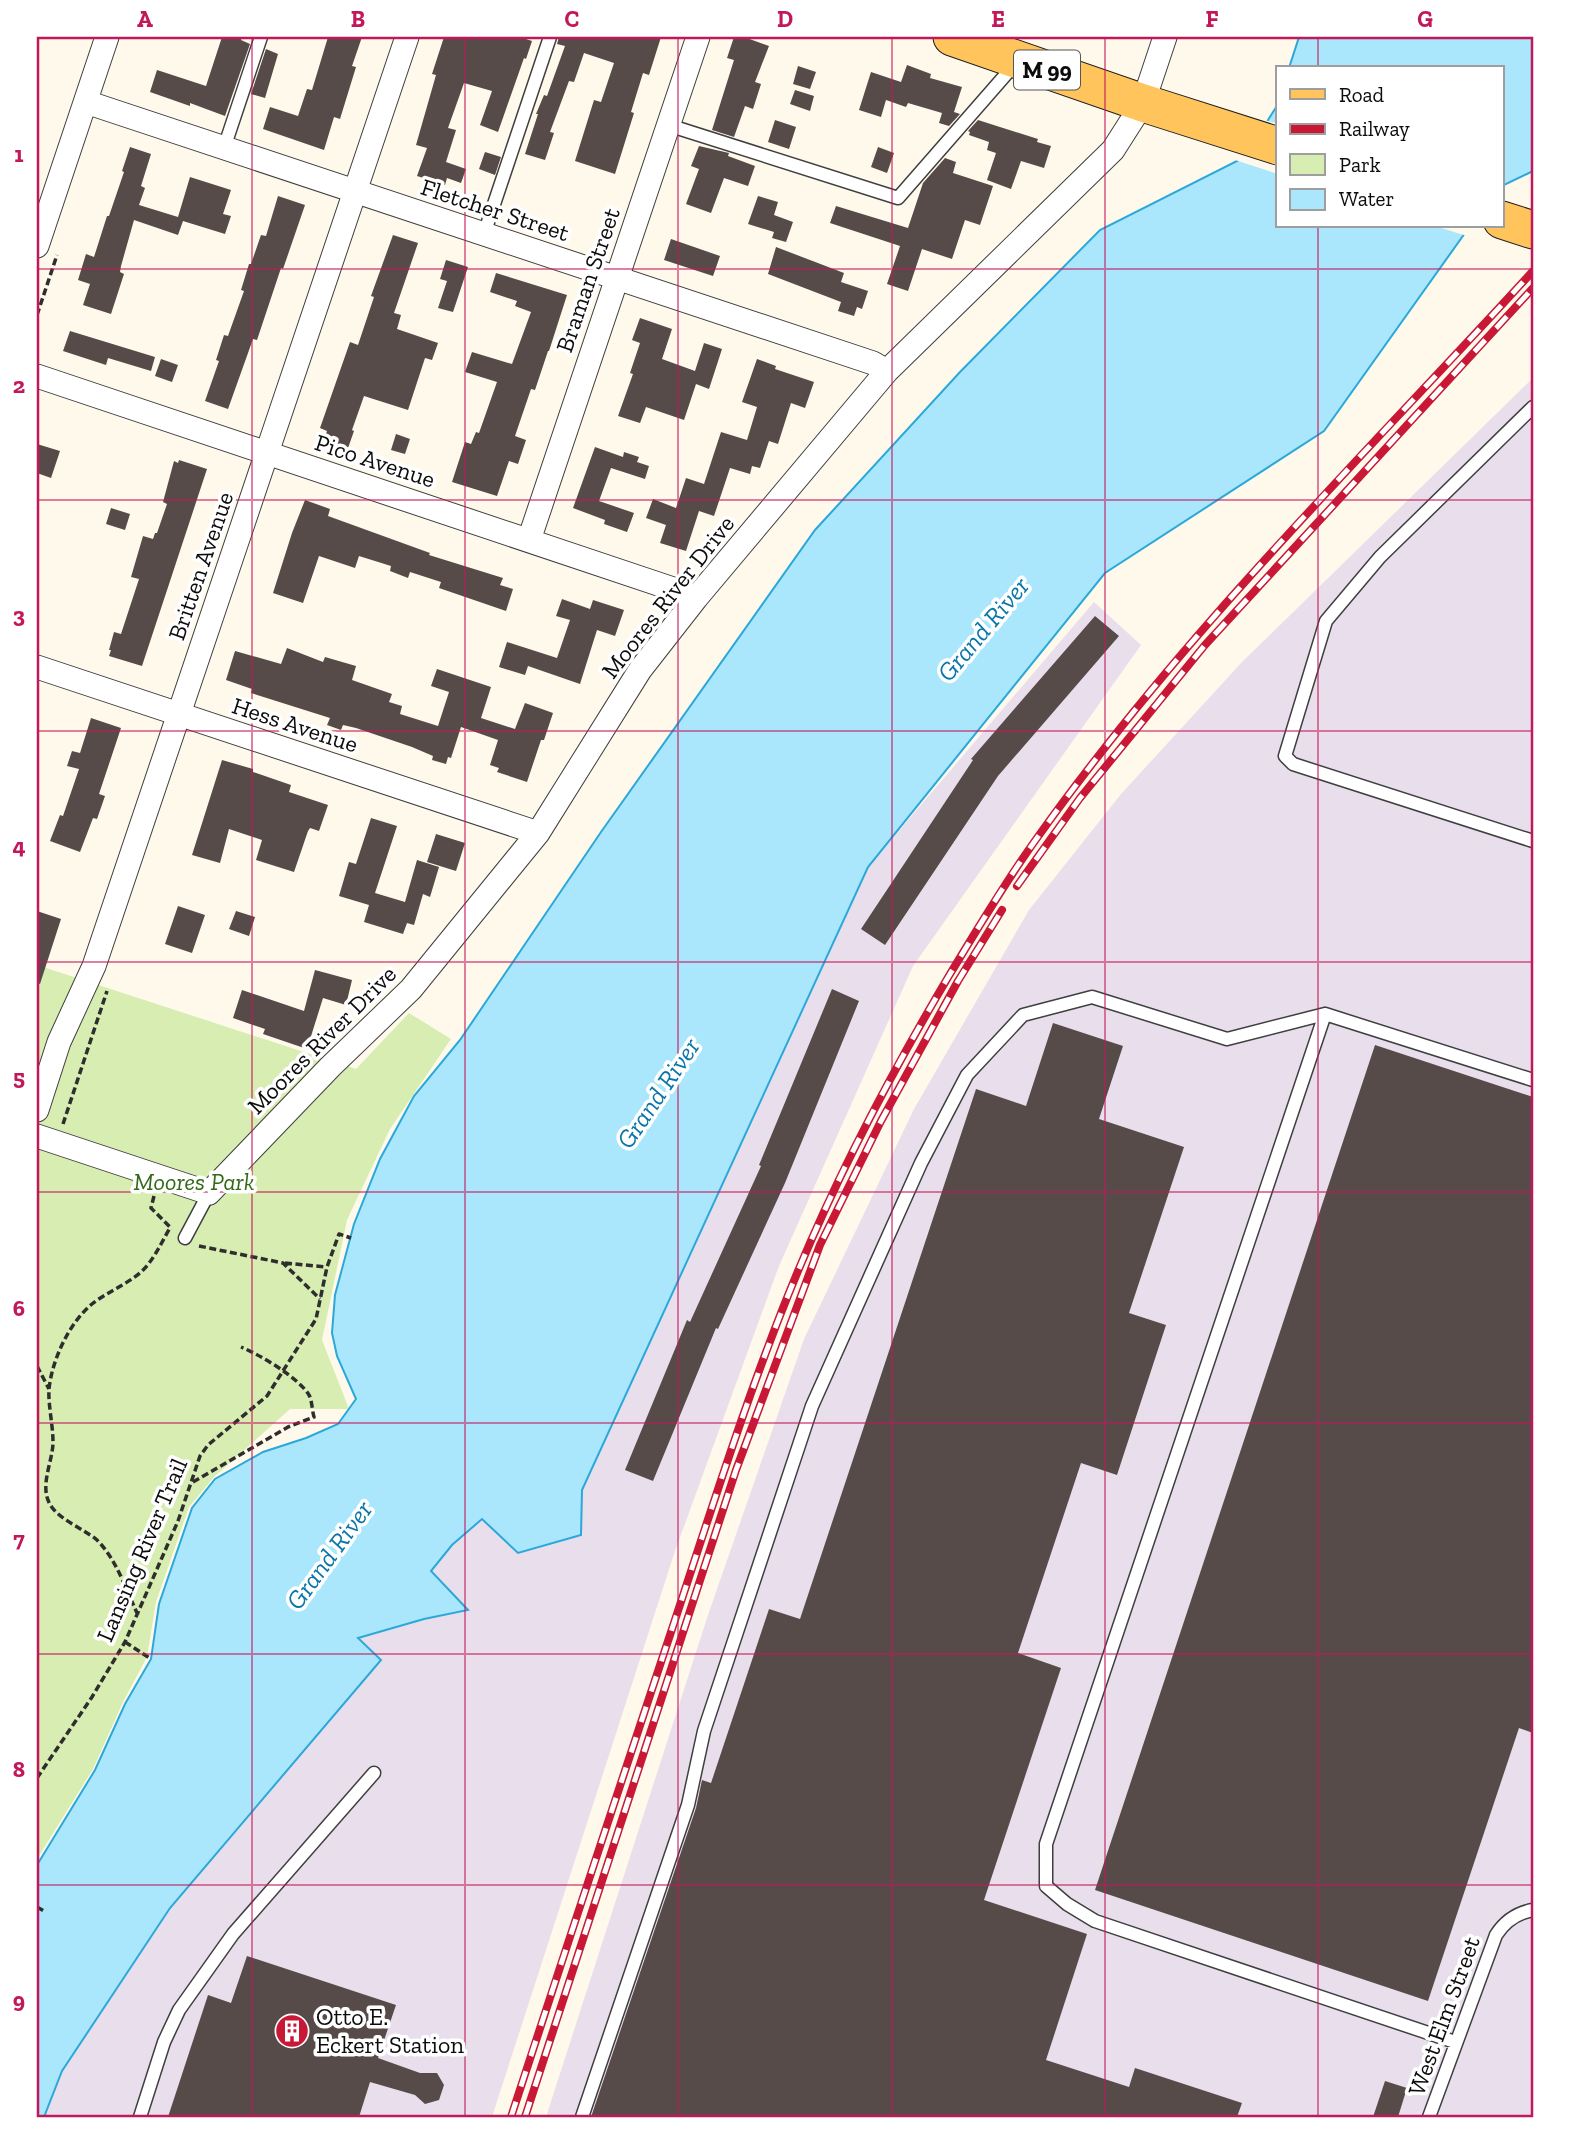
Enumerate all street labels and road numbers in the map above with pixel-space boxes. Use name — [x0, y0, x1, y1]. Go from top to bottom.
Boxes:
road number: M 99 — [1014, 50, 1080, 90]
street label: Fletcher Street — [417, 172, 573, 247]
street label: Braman Street — [549, 204, 626, 356]
street label: Pico Avenue — [311, 427, 439, 494]
street label: Britten Avenue — [162, 488, 239, 644]
street label: Moores River Drive — [595, 510, 740, 684]
street label: Hess Avenue — [229, 691, 362, 758]
street label: Moores River Drive — [241, 959, 402, 1120]
street label: Lansing River Trail — [90, 1454, 193, 1646]
street label: West Elm Street — [1401, 1932, 1486, 2099]

